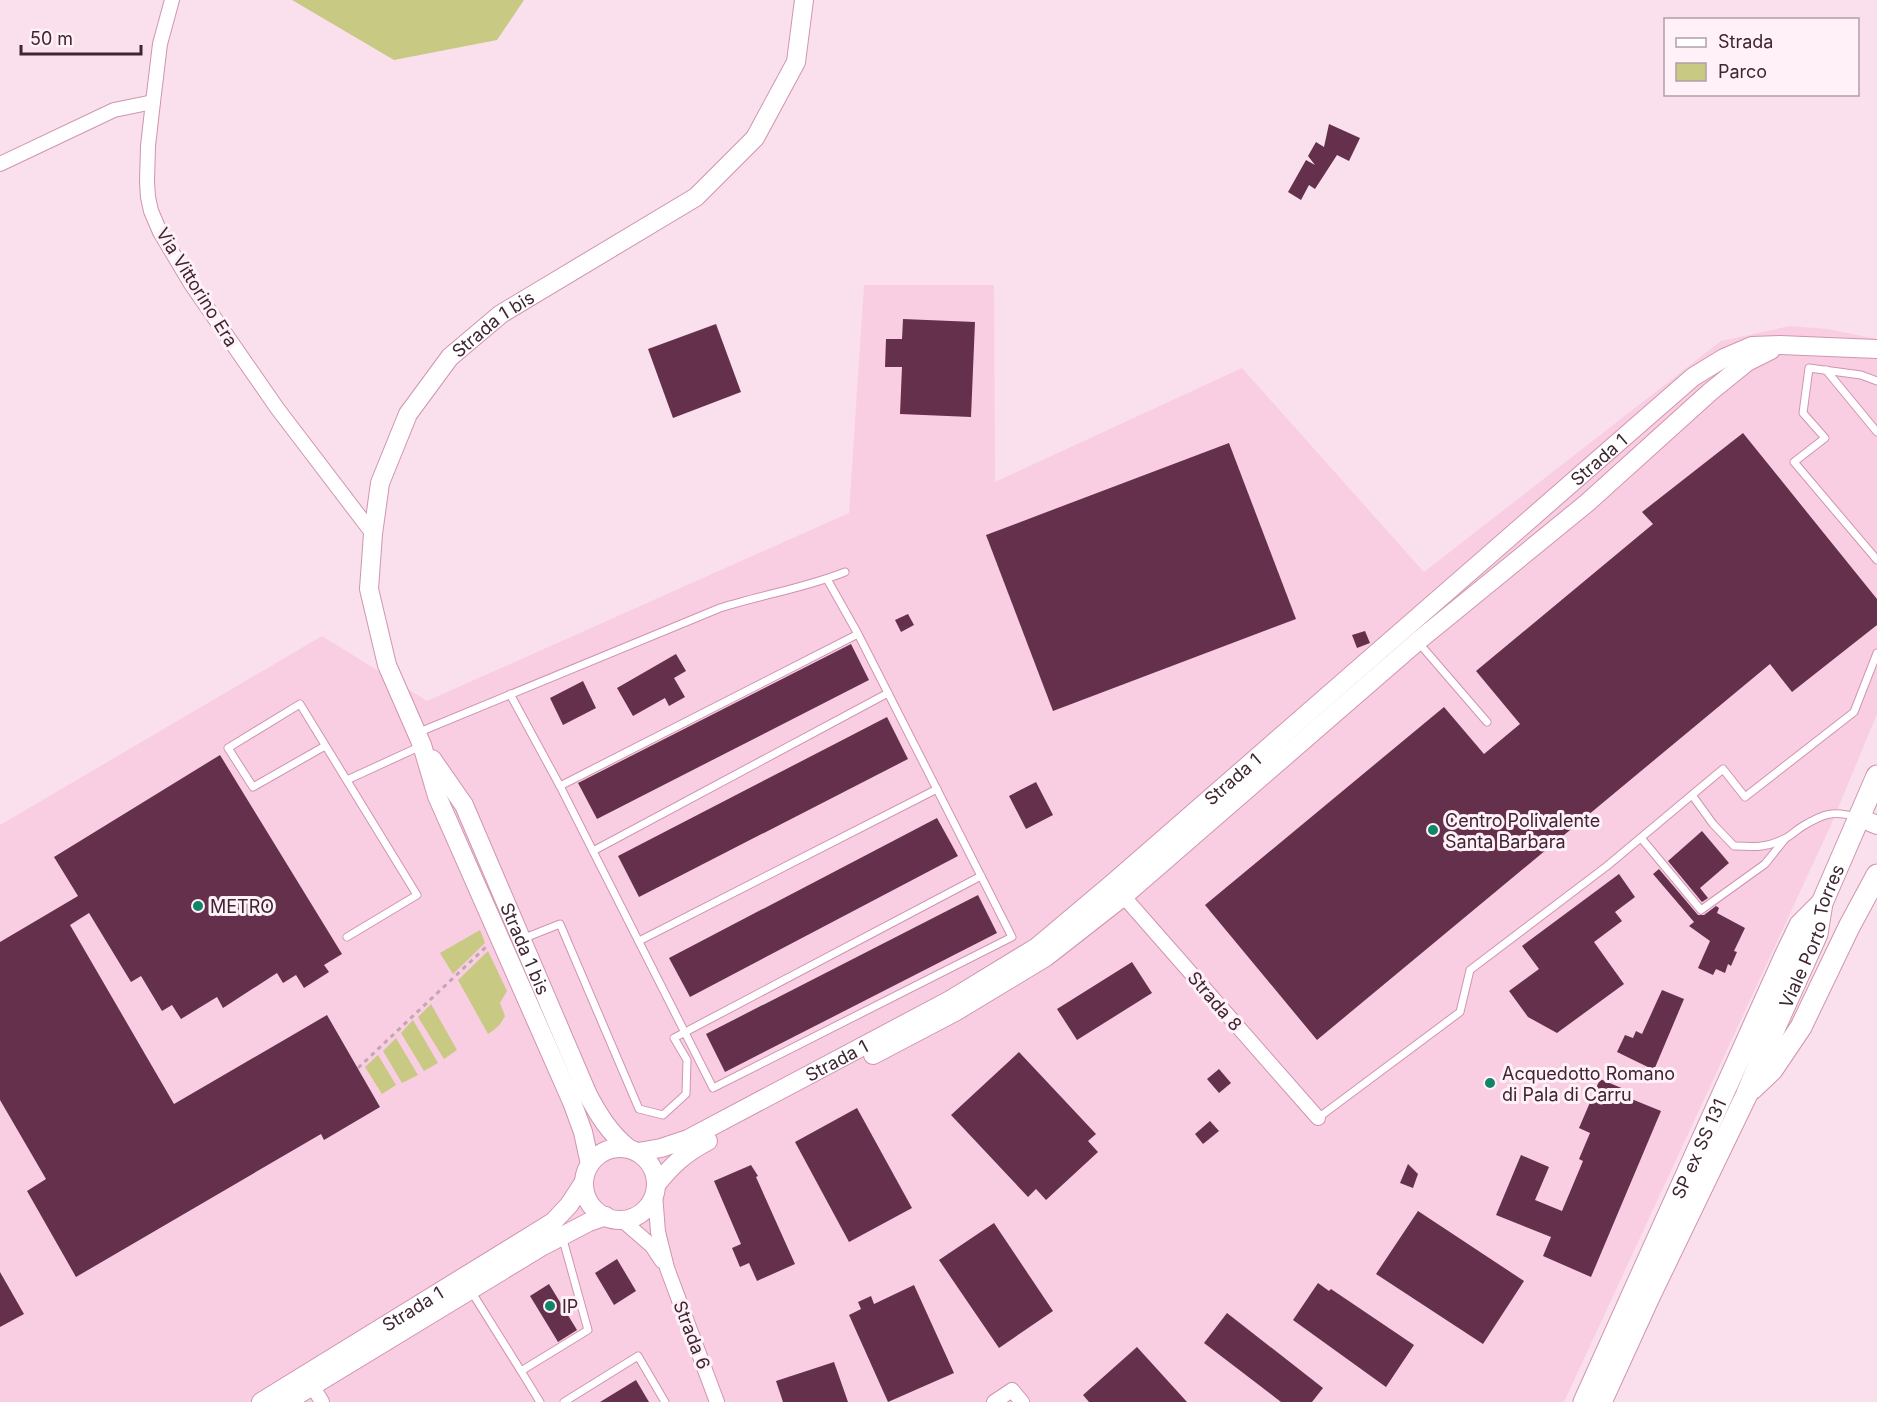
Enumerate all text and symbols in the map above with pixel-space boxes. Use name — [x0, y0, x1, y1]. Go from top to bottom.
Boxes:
scale bar — [21, 18, 141, 56]
legend — [1664, 18, 1859, 96]
text: 50 m — [30, 28, 73, 49]
text: Strada — [1718, 31, 1773, 52]
text: Parco — [1718, 61, 1767, 82]
street label: Via Vittorino Era — [152, 224, 242, 350]
street label: Strada 1 bis — [447, 286, 538, 362]
street label: Strada 1 — [1566, 429, 1631, 490]
street label: Strada 1 — [1200, 749, 1265, 809]
place label: Centro Polivalente Santa Barbara — [1445, 810, 1600, 852]
marker: Centro Polivalente Santa Barbara — [1426, 823, 1440, 837]
street label: Viale Porto Torres — [1775, 861, 1848, 1011]
place label: METRO — [210, 896, 274, 917]
marker: METRO — [191, 899, 205, 913]
street label: Strada 1 bis — [496, 899, 554, 998]
street label: Strada 8 — [1184, 967, 1246, 1035]
street label: Strada 1 — [802, 1035, 871, 1085]
place label: Acquedotto Romano di Pala di Carru — [1502, 1063, 1675, 1105]
marker: Acquedotto Romano di Pala di Carru — [1483, 1076, 1497, 1090]
street label: SP ex SS 131 — [1667, 1095, 1730, 1202]
street label: Strada 1 — [378, 1282, 447, 1335]
place label: IP — [562, 1296, 578, 1317]
street label: Strada 6 — [669, 1298, 715, 1372]
marker: IP — [543, 1299, 557, 1313]

